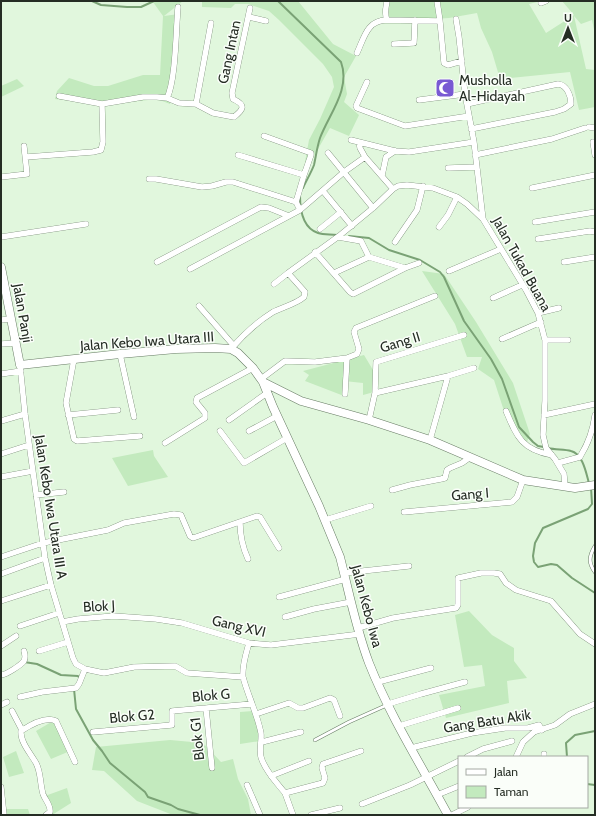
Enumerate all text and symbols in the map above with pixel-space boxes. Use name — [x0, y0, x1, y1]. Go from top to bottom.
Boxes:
north arrow — [548, 8, 588, 48]
text: U — [564, 11, 572, 25]
street label: Gang Intan — [213, 18, 245, 85]
place label: Musholla Al-Hidayah — [459, 71, 525, 105]
mosque icon: Musholla Al-Hidayah — [434, 77, 456, 99]
street label: Jalan Tukad Buana — [488, 213, 556, 315]
street label: Jalan Panji — [9, 281, 37, 344]
street label: Jalan Kebo Iwa Utara III — [78, 327, 215, 355]
street label: Gang II — [378, 327, 422, 357]
street label: Jalan Kebo Iwa Utara III A — [31, 433, 71, 581]
street label: Gang I — [450, 483, 490, 505]
street label: Jalan Kebo Iwa — [347, 562, 387, 649]
street label: Blok J — [82, 596, 116, 616]
street label: Gang XVI — [210, 611, 268, 641]
street label: Blok G — [191, 684, 231, 706]
street label: Blok G2 — [109, 705, 155, 727]
street label: Gang Batu Akik — [442, 705, 533, 737]
street label: Blok G1 — [186, 717, 208, 761]
legend — [458, 756, 588, 808]
text: Jalan — [493, 764, 518, 779]
text: Taman — [494, 784, 529, 799]

